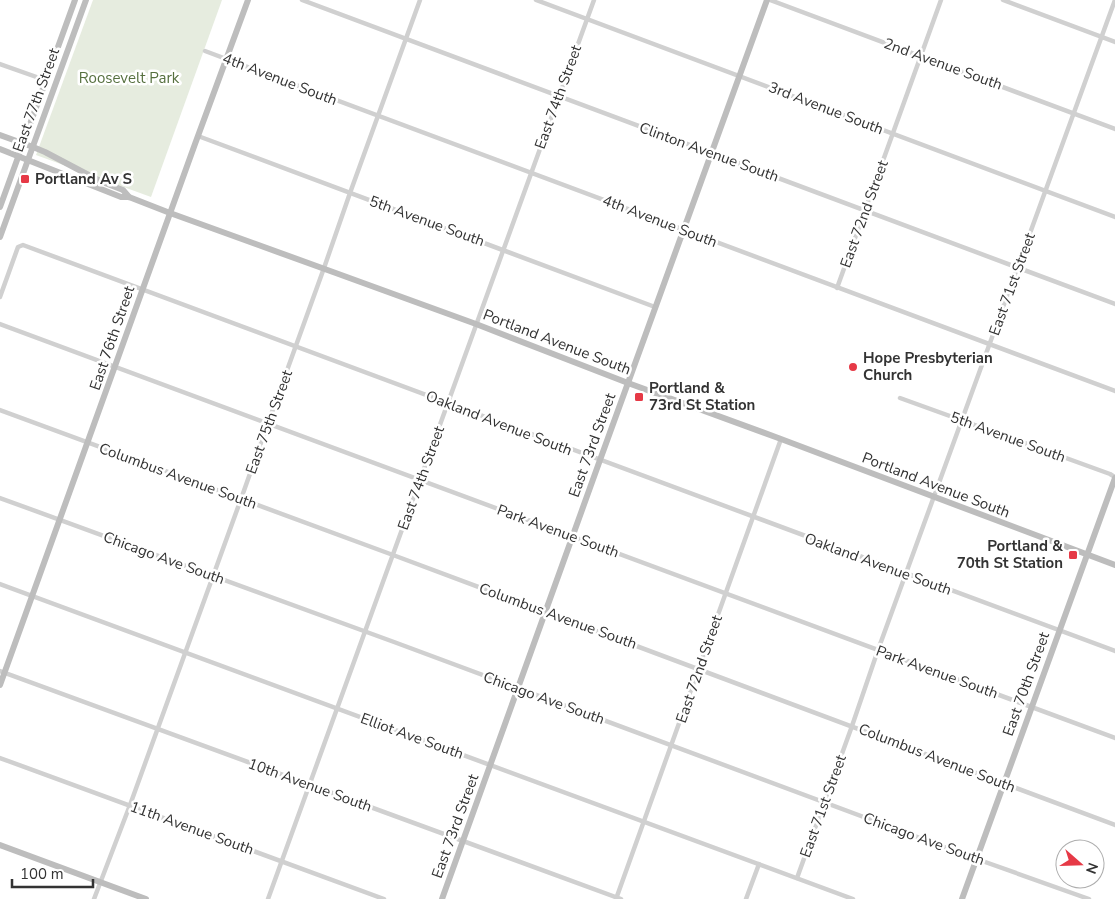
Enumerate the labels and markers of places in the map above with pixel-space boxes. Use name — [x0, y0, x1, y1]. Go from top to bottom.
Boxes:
place label: Portland Av S — [35, 169, 132, 189]
marker: Portland Av S — [19, 173, 31, 185]
place label: Hope Presbyterian Church — [863, 348, 993, 385]
marker: Hope Presbyterian Church — [847, 361, 859, 373]
place label: Portland & 73rd St Station — [649, 378, 755, 415]
marker: Portland & 73rd St Station — [633, 391, 645, 403]
place label: Portland & 70th St Station — [957, 536, 1064, 573]
marker: Portland & 70th St Station — [1067, 549, 1079, 561]

